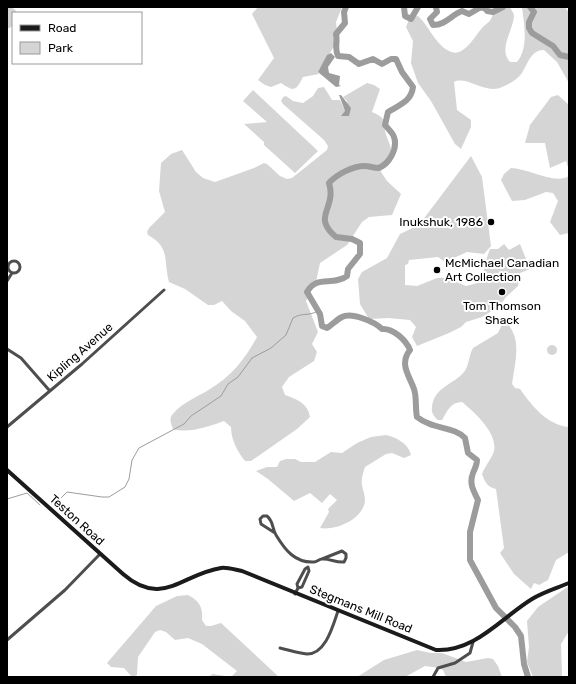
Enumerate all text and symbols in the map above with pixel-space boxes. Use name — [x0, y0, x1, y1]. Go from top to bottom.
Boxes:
legend — [12, 12, 142, 64]
text: Road — [48, 21, 76, 35]
text: Park — [48, 41, 74, 55]
place label: Inukshuk, 1986 — [399, 215, 483, 229]
marker: Inukshuk, 1986 — [486, 217, 496, 227]
place label: McMichael Canadian Art Collection — [445, 256, 559, 284]
marker: McMichael Canadian Art Collection — [432, 265, 442, 275]
marker: Tom Thomson Shack — [497, 287, 507, 297]
place label: Tom Thomson Shack — [463, 299, 541, 327]
street label: Kipling Avenue — [44, 320, 116, 384]
street label: Teston Road — [47, 492, 107, 548]
street label: Stegmans Mill Road — [308, 582, 414, 636]

